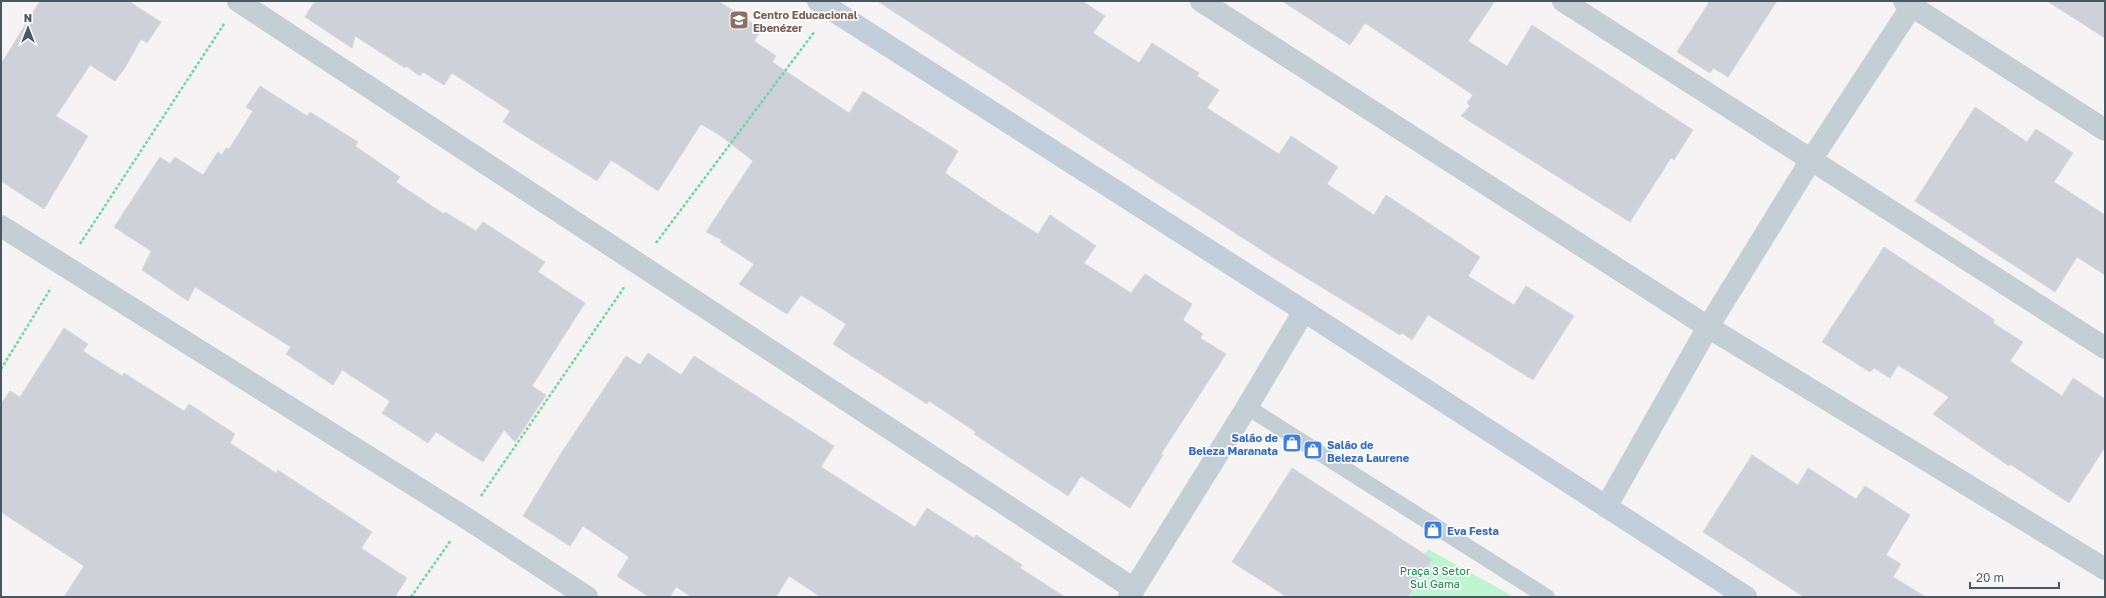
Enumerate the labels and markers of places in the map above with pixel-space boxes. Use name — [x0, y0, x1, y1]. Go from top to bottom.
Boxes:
place label: Centro Educacional Ebenézer — [753, 8, 858, 34]
school or university icon: Centro Educacional Ebenézer — [728, 9, 750, 31]
place label: Salão de Beleza Maranata — [1188, 431, 1279, 457]
shop icon: Salão de Beleza Maranata — [1281, 432, 1303, 454]
place label: Salão de Beleza Laurene — [1327, 438, 1410, 464]
shop icon: Salão de Beleza Laurene — [1302, 439, 1324, 461]
shop icon: Eva Festa — [1422, 519, 1444, 541]
place label: Eva Festa — [1447, 524, 1499, 537]

